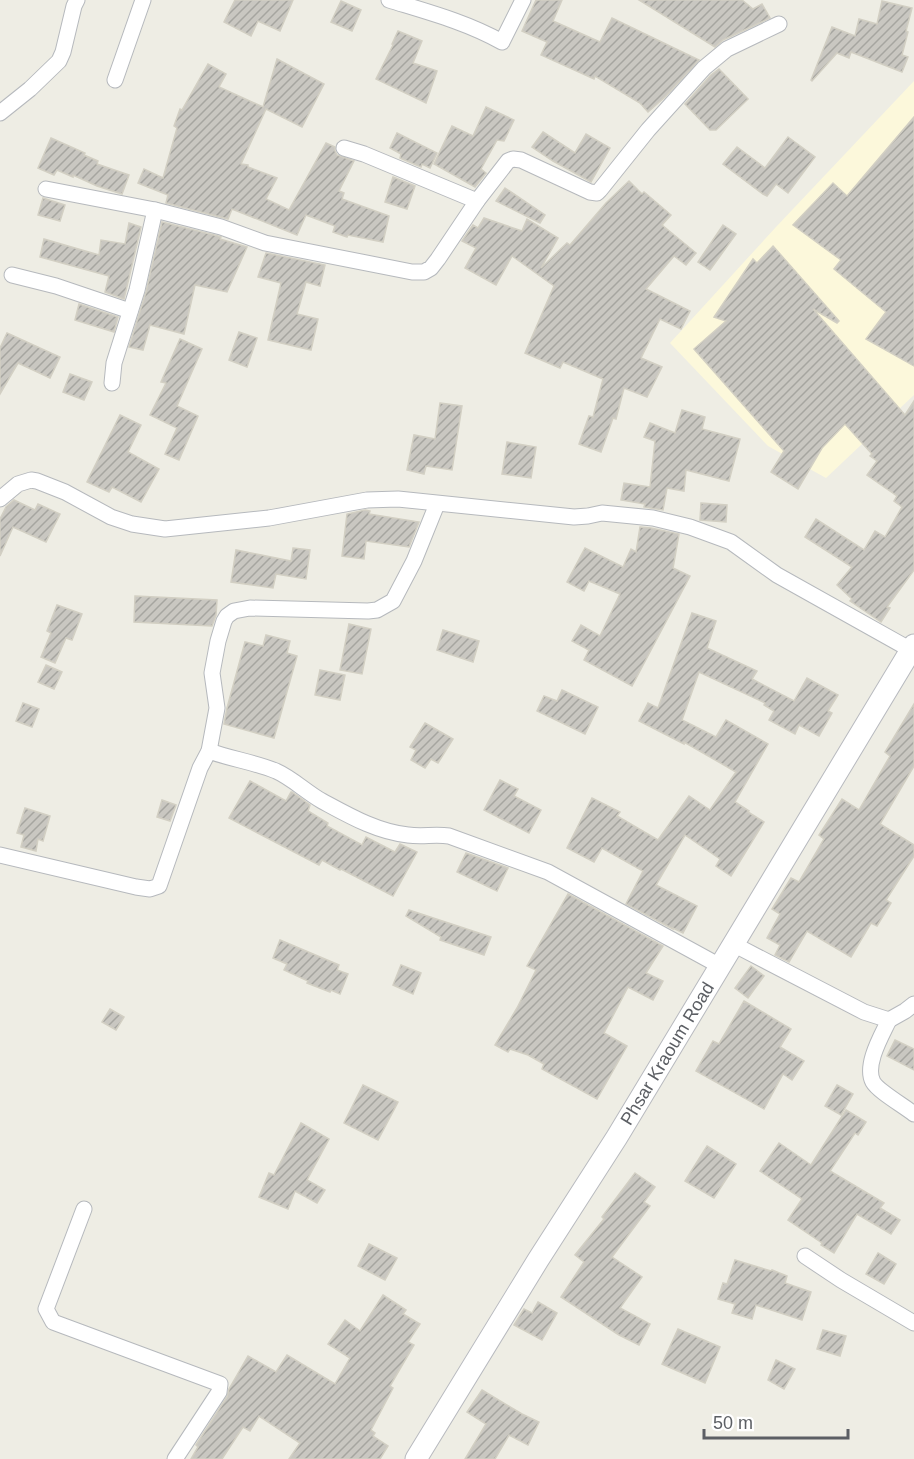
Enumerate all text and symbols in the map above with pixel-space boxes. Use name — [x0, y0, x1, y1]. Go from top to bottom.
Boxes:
street label: Phsar Kraoum Road — [617, 979, 718, 1129]
scale bar — [704, 1402, 848, 1440]
text: 50 m — [713, 1413, 753, 1433]

